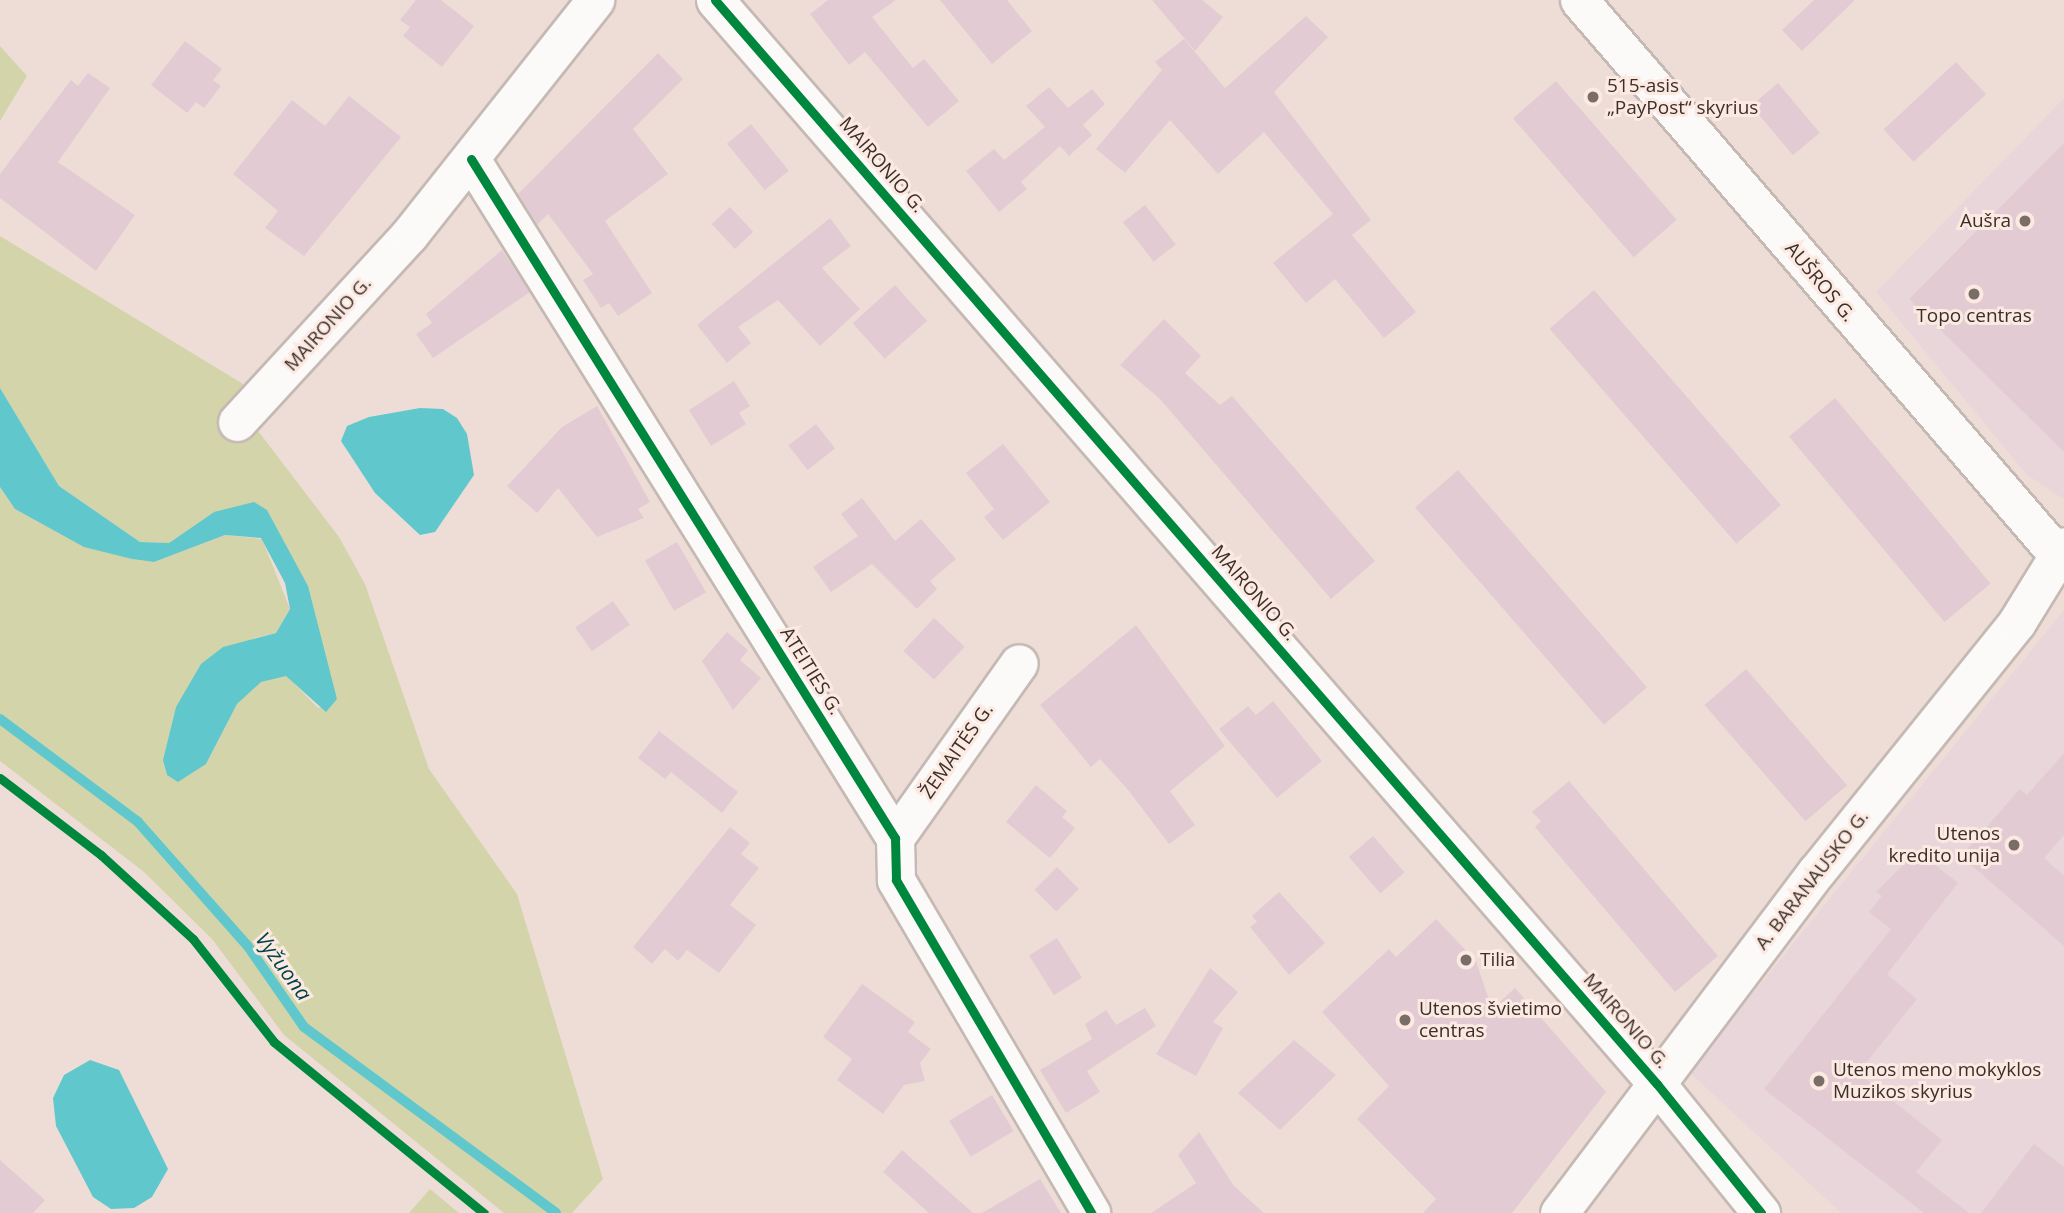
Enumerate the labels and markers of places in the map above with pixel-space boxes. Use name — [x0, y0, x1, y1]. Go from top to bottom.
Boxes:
place label: 515-asis „PayPost“ skyrius — [1607, 75, 1758, 119]
marker: 515-asis „PayPost“ skyrius — [1585, 89, 1601, 105]
place label: Aušra — [1960, 210, 2011, 232]
marker: Aušra — [2017, 213, 2033, 229]
marker: Topo centras — [1966, 286, 1982, 302]
place label: Topo centras — [1916, 305, 2032, 327]
place label: Utenos kredito unija — [1889, 823, 2000, 867]
marker: Utenos kredito unija — [2006, 837, 2022, 853]
place label: Tilia — [1480, 949, 1515, 971]
marker: Tilia — [1458, 952, 1474, 968]
place label: Utenos švietimo centras — [1419, 998, 1562, 1042]
marker: Utenos švietimo centras — [1397, 1012, 1413, 1028]
place label: Utenos meno mokyklos Muzikos skyrius — [1833, 1059, 2041, 1103]
marker: Utenos meno mokyklos Muzikos skyrius — [1811, 1073, 1827, 1089]

